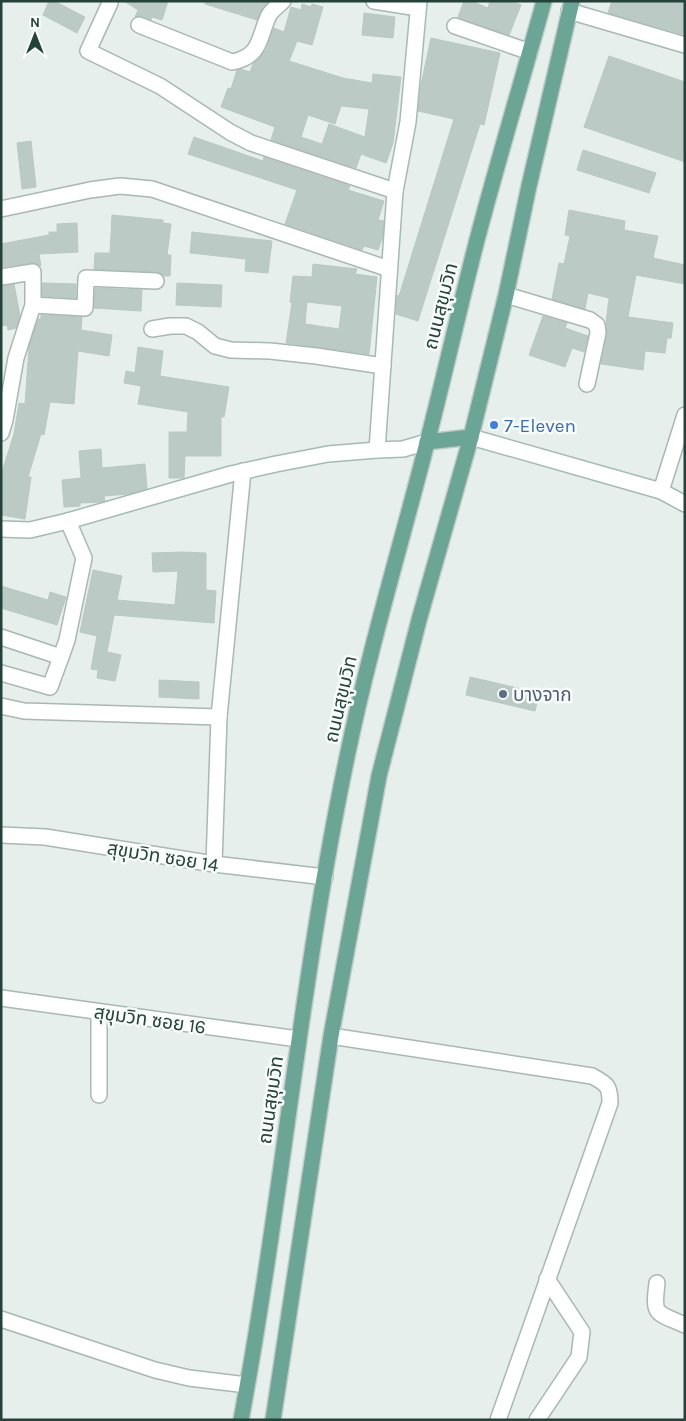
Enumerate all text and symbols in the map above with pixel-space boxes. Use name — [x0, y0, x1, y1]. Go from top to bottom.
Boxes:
north arrow — [10, 10, 60, 60]
text: N — [30, 14, 40, 31]
street label: ถนนสุขุมวิท — [420, 261, 462, 352]
place label: 7-Eleven — [504, 415, 576, 437]
marker: 7-Eleven — [488, 419, 500, 431]
street label: ถนนสุขุมวิท — [320, 654, 362, 745]
place label: บางจาก — [513, 684, 572, 706]
marker: บางจาก — [497, 688, 509, 700]
street label: สุขุมวิท ซอย 14 — [106, 837, 221, 877]
street label: สุขุมวิท ซอย 16 — [92, 1001, 207, 1039]
street label: ถนนสุขุมวิท — [254, 1055, 288, 1146]

